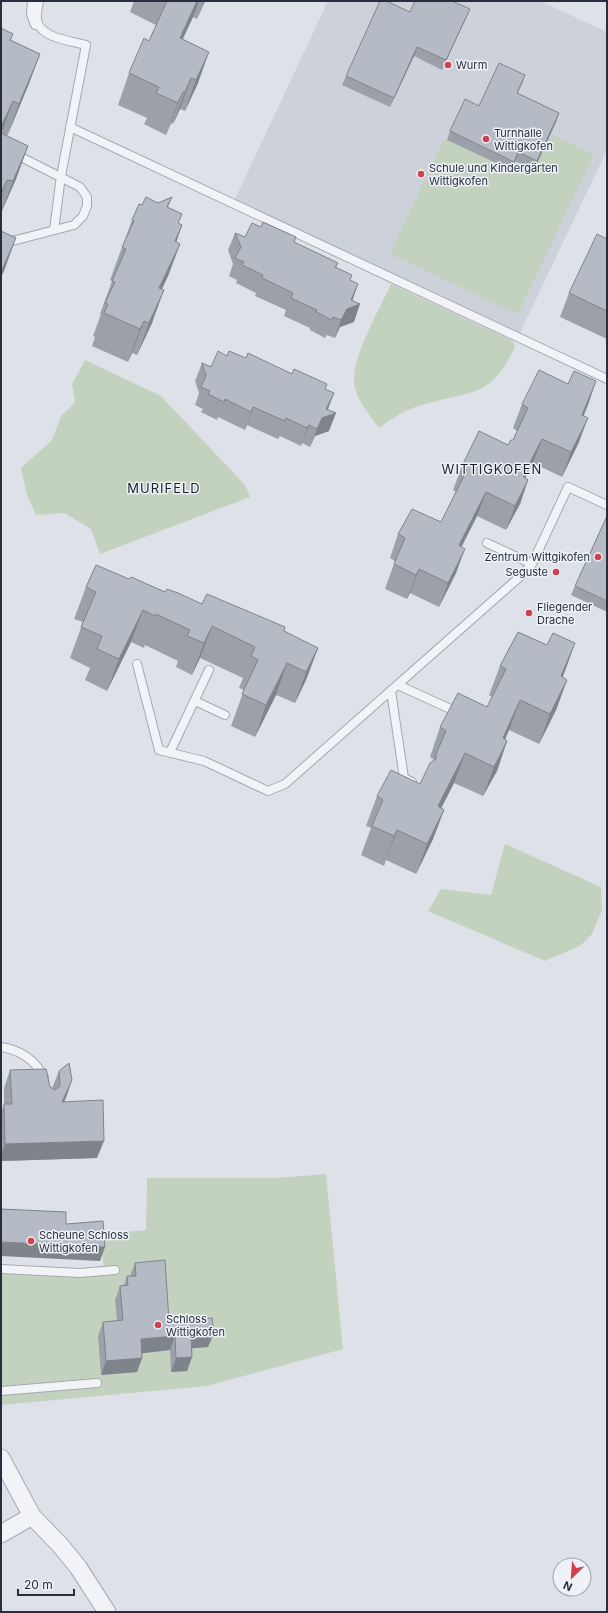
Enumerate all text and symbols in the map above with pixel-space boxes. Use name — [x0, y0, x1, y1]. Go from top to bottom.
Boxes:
place label: Wurm — [456, 58, 487, 72]
marker: Wurm — [443, 60, 453, 70]
place label: Turnhalle Wittigkofen — [494, 126, 553, 153]
marker: Turnhalle Wittigkofen — [481, 134, 491, 144]
place label: Schule und Kindergärten Wittigkofen — [429, 161, 558, 188]
marker: Schule und Kindergärten Wittigkofen — [416, 169, 426, 179]
district label: WITTIGKOFEN — [442, 461, 542, 477]
district label: MURIFELD — [127, 480, 201, 496]
place label: Zentrum Wittgikofen — [484, 550, 590, 564]
marker: Zentrum Wittgikofen — [593, 552, 603, 562]
place label: Seguste — [506, 565, 548, 579]
marker: Seguste — [551, 567, 561, 577]
place label: Fliegender Drache — [537, 600, 592, 627]
marker: Fliegender Drache — [524, 608, 534, 618]
place label: Scheune Schloss Wittigkofen — [39, 1228, 129, 1255]
marker: Scheune Schloss Wittigkofen — [26, 1236, 36, 1246]
place label: Schloss Wittigkofen — [166, 1312, 225, 1339]
marker: Schloss Wittigkofen — [153, 1320, 163, 1330]
north arrow — [552, 1557, 592, 1597]
scale bar — [18, 1571, 74, 1597]
text: 20 m — [24, 1577, 53, 1592]
text: N — [561, 1578, 575, 1594]

